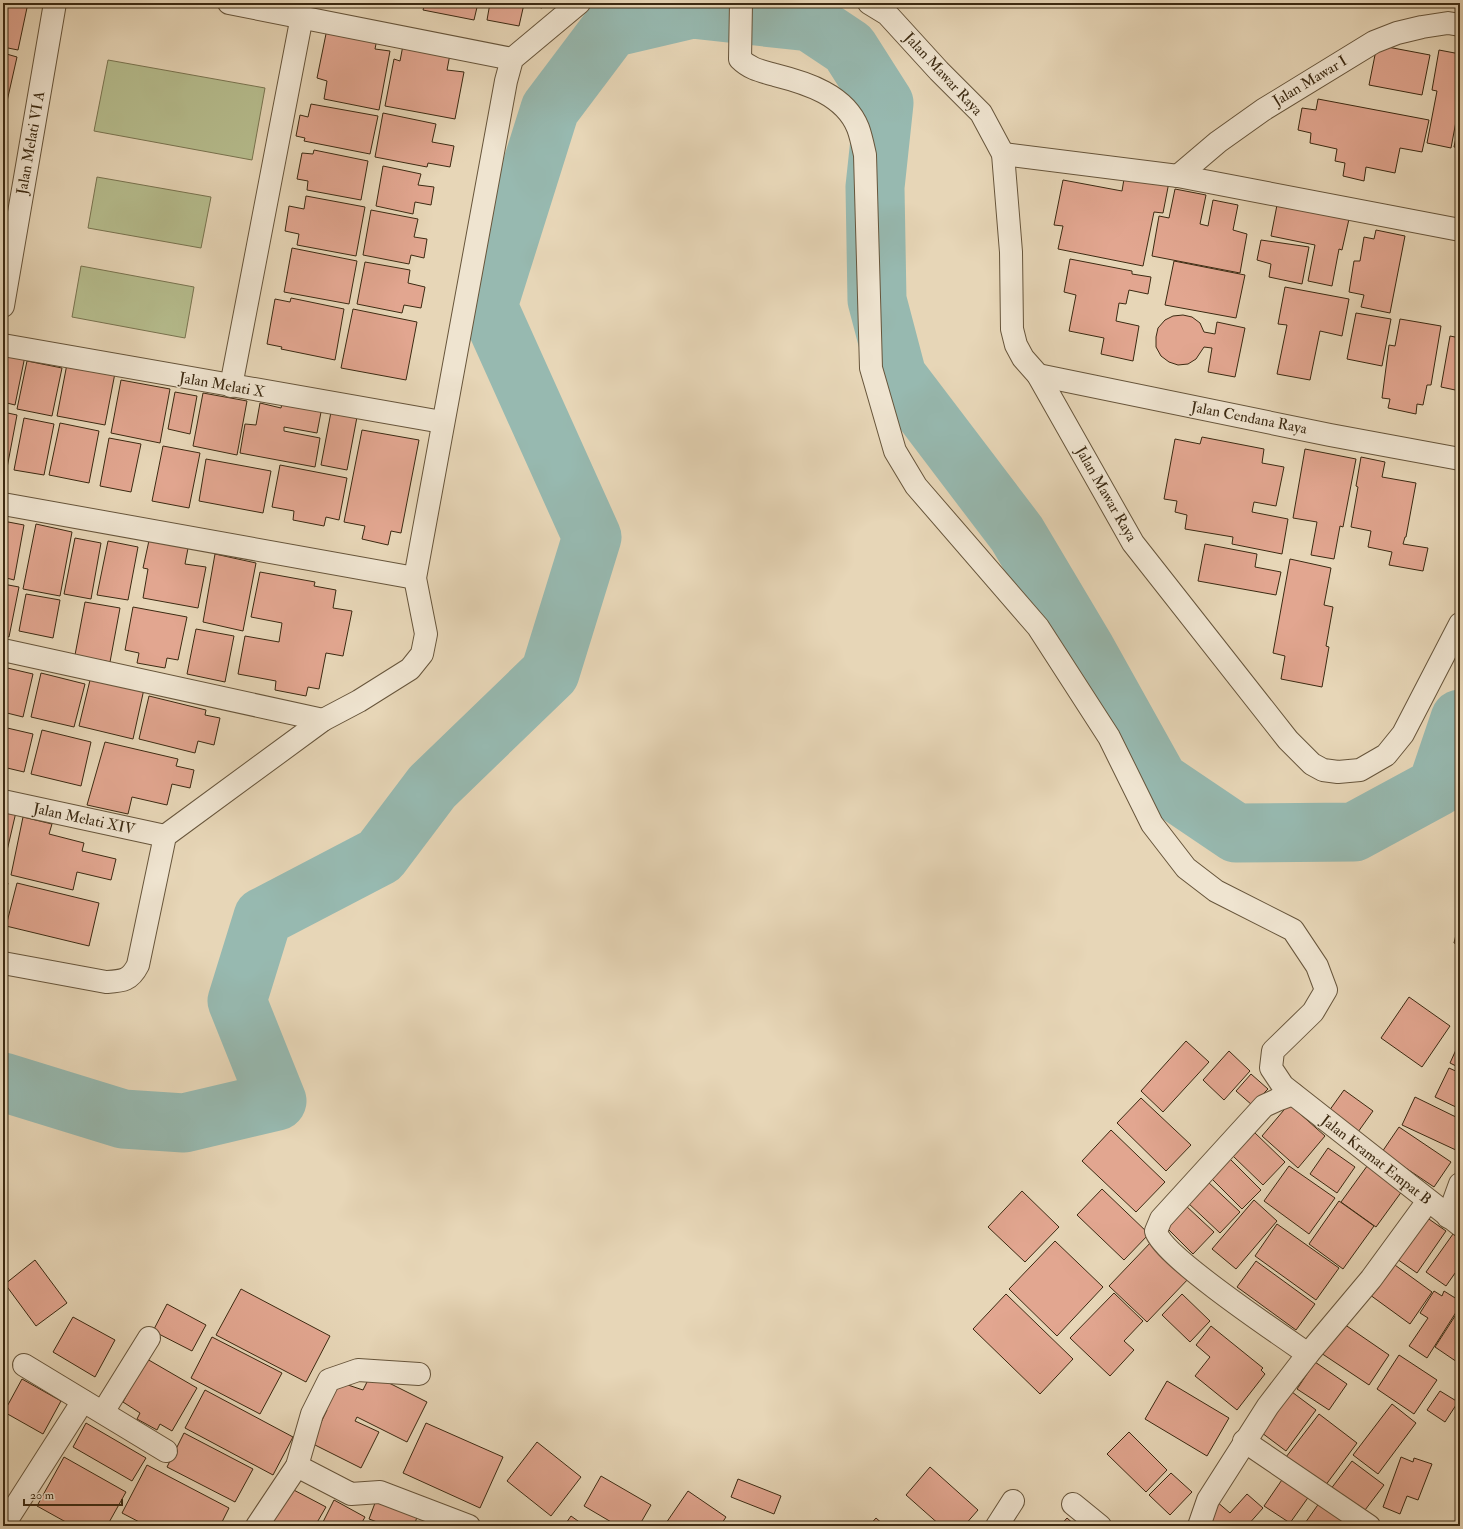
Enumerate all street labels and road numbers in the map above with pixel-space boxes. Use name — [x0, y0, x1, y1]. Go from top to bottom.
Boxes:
street label: Jalan Mawar Raya — [898, 28, 987, 121]
street label: Jalan Mawar I — [1268, 51, 1351, 112]
street label: Jalan Melati VI A — [12, 89, 51, 197]
street label: Jalan Melati X — [176, 368, 267, 403]
street label: Jalan Cendana Raya — [1188, 397, 1309, 440]
street label: Jalan Mawar Raya — [1070, 442, 1141, 546]
street label: Jalan Melati XIV — [30, 799, 138, 840]
street label: Jalan Kramat Empat B — [1316, 1110, 1435, 1210]

